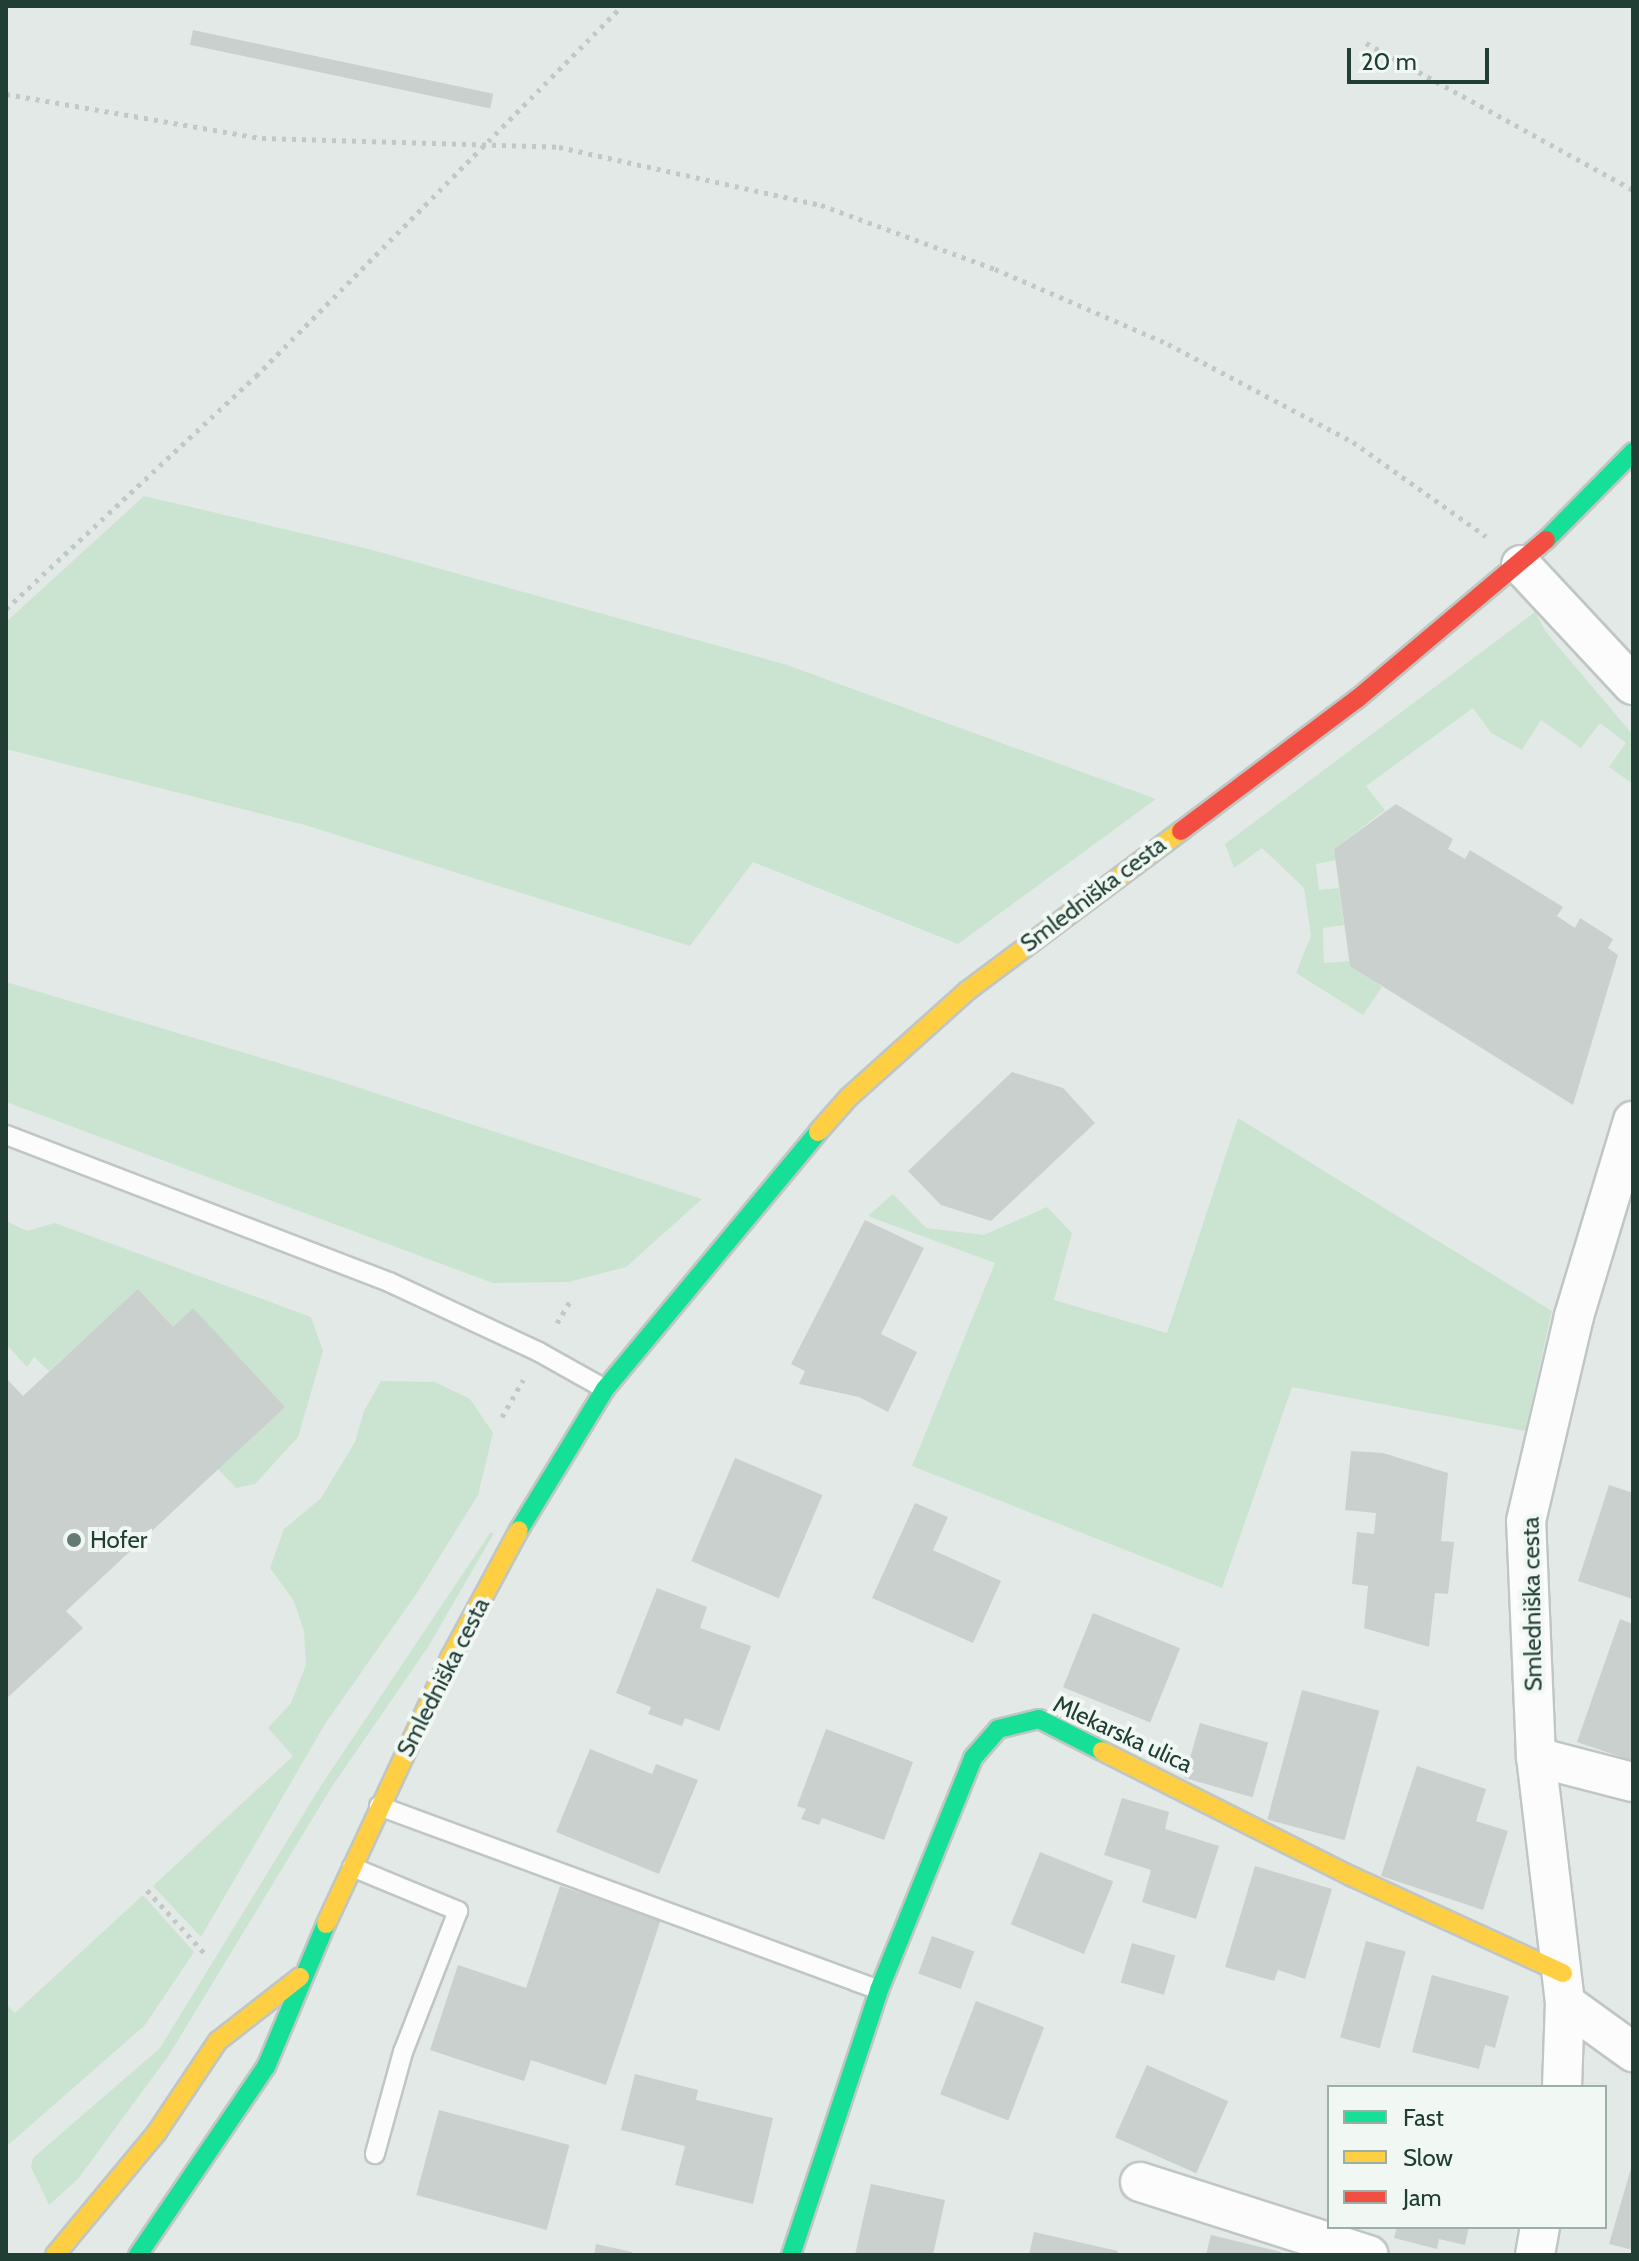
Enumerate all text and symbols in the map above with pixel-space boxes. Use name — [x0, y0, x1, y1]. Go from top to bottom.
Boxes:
scale bar — [1351, 32, 1493, 82]
text: 20 m — [1361, 47, 1417, 76]
street label: Smledniška cesta — [1015, 830, 1171, 958]
street label: Smledniška cesta — [1516, 1516, 1548, 1692]
place label: Hofer — [90, 1526, 147, 1554]
marker: Hofer — [65, 1531, 83, 1549]
street label: Smledniška cesta — [391, 1593, 495, 1761]
street label: Mlekarska ulica — [1049, 1689, 1197, 1779]
legend — [1327, 2085, 1607, 2229]
text: Fast — [1403, 2103, 1444, 2132]
text: Slow — [1403, 2143, 1453, 2172]
text: Jam — [1403, 2183, 1441, 2212]

